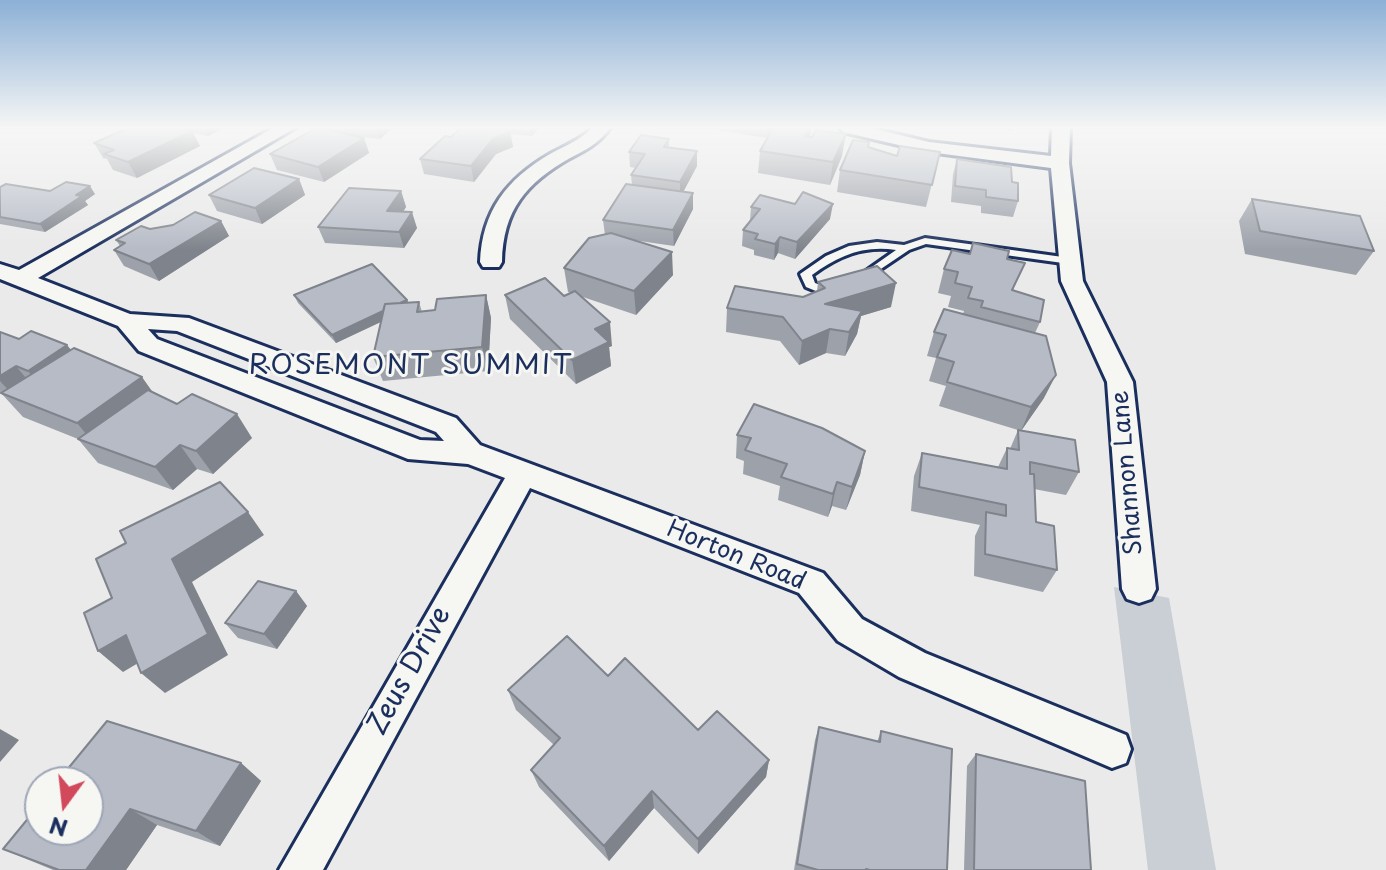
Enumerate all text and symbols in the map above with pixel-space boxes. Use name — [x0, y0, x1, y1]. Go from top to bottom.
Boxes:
district label: ROSEMONT SUMMIT — [250, 349, 572, 383]
street label: Shannon Lane — [1106, 389, 1150, 557]
street label: Horton Road — [662, 515, 810, 597]
street label: Zeus Drive — [361, 601, 459, 741]
north arrow — [24, 766, 104, 846]
text: N — [45, 810, 71, 846]

